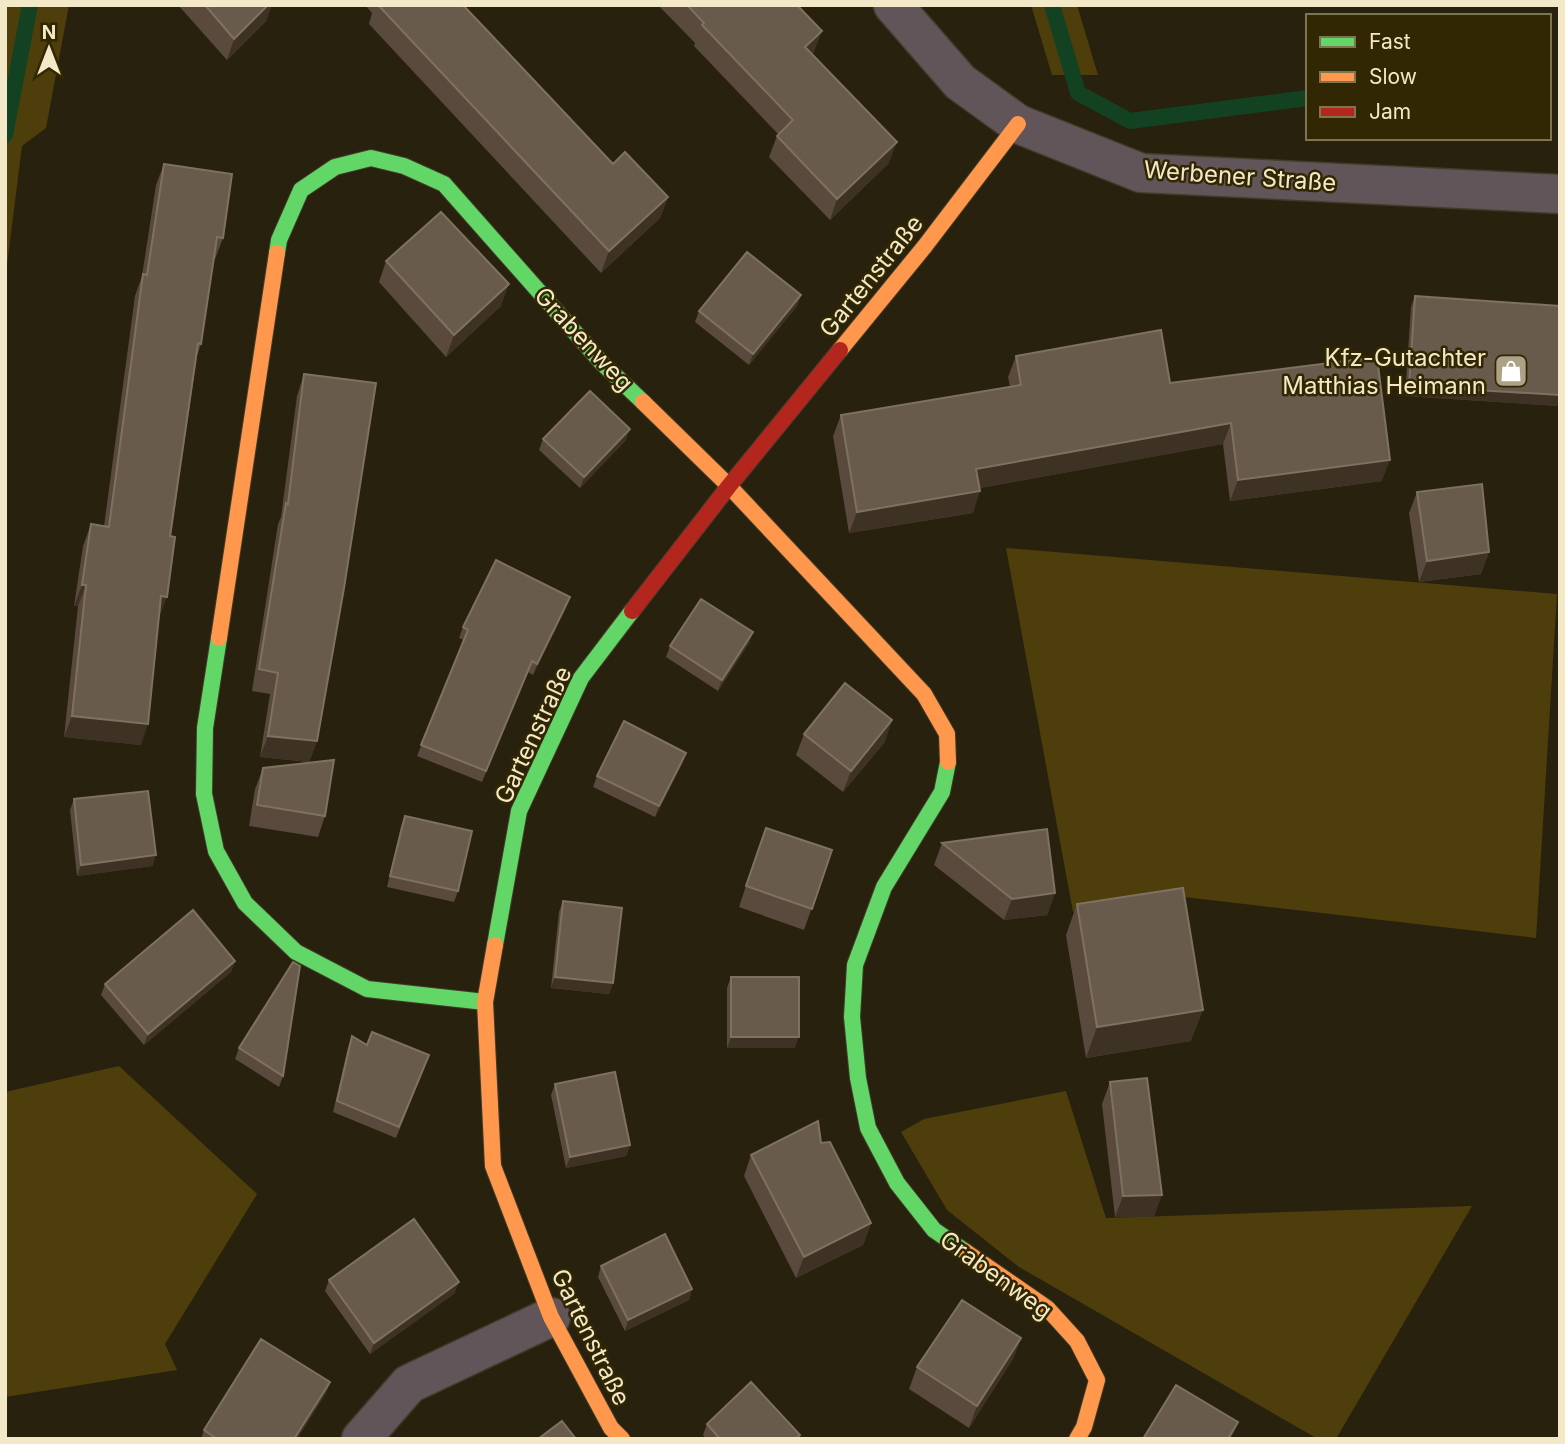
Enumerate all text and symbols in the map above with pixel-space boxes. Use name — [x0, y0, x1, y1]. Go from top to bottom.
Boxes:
north arrow — [14, 14, 84, 84]
legend — [1306, 14, 1551, 140]
text: N — [42, 21, 56, 44]
text: Fast — [1369, 29, 1411, 54]
text: Slow — [1369, 64, 1417, 89]
text: Jam — [1369, 99, 1411, 124]
street label: Werbener Straße — [1143, 155, 1337, 197]
street label: Gartenstraße — [813, 209, 929, 343]
street label: Grabenweg — [529, 281, 639, 397]
place label: Kfz-Gutachter Matthias Heimann — [1282, 343, 1486, 400]
shop icon: Kfz-Gutachter Matthias Heimann — [1492, 352, 1530, 390]
street label: Gartenstraße — [488, 662, 578, 808]
street label: Grabenweg — [934, 1225, 1058, 1325]
street label: Gartenstraße — [545, 1264, 637, 1410]

